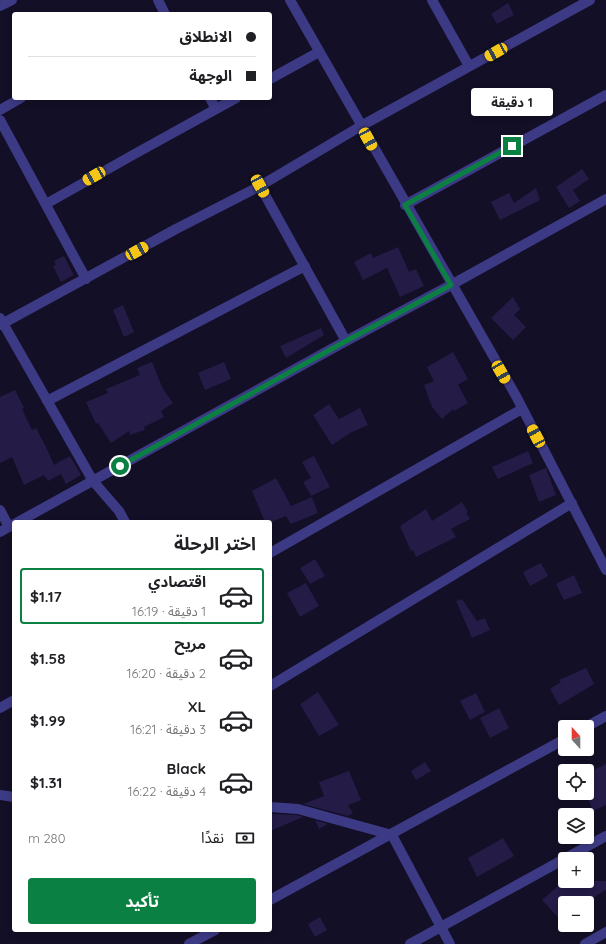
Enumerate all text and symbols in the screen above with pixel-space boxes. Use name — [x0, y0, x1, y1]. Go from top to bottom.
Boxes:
text: الانطلاق — [180, 27, 232, 46]
car — [483, 41, 509, 63]
text: الوجهة — [189, 66, 232, 85]
callout: 1 دقيقة — [471, 88, 553, 116]
text: 1 دقيقة — [491, 94, 533, 110]
car — [357, 126, 379, 152]
route end — [503, 137, 521, 155]
car — [81, 165, 107, 187]
car — [249, 173, 271, 199]
car — [124, 240, 150, 262]
car — [490, 359, 512, 385]
car — [525, 423, 547, 449]
route start — [111, 457, 129, 475]
text: اختر الرحلة — [174, 532, 256, 555]
text: اقتصادي — [148, 572, 206, 591]
icon: car — [218, 578, 254, 614]
text: $1.17 — [30, 587, 62, 606]
text: 1 دقيقة · 16:19 — [132, 603, 206, 619]
text: مريح — [174, 634, 206, 653]
icon: car — [218, 640, 254, 676]
text: $1.58 — [30, 649, 65, 668]
text: 2 دقيقة · 16:20 — [127, 665, 206, 681]
text: XL — [188, 697, 206, 716]
icon: car — [218, 702, 254, 738]
text: $1.99 — [30, 711, 66, 730]
north arrow — [558, 720, 594, 756]
map controls — [558, 720, 594, 932]
text: 3 دقيقة · 16:21 — [130, 721, 206, 737]
text: Black — [166, 759, 206, 778]
icon: car — [218, 764, 254, 800]
button: locate — [558, 764, 594, 800]
text: $1.31 — [30, 773, 62, 792]
text: 4 دقيقة · 16:22 — [128, 783, 206, 799]
button: layers — [558, 808, 594, 844]
icon: cash — [234, 827, 256, 849]
text: نقدًا — [201, 828, 224, 847]
text: 280 m — [28, 830, 65, 846]
button: + — [558, 852, 594, 888]
button: تأكيد — [28, 878, 256, 924]
button: − — [558, 896, 594, 932]

